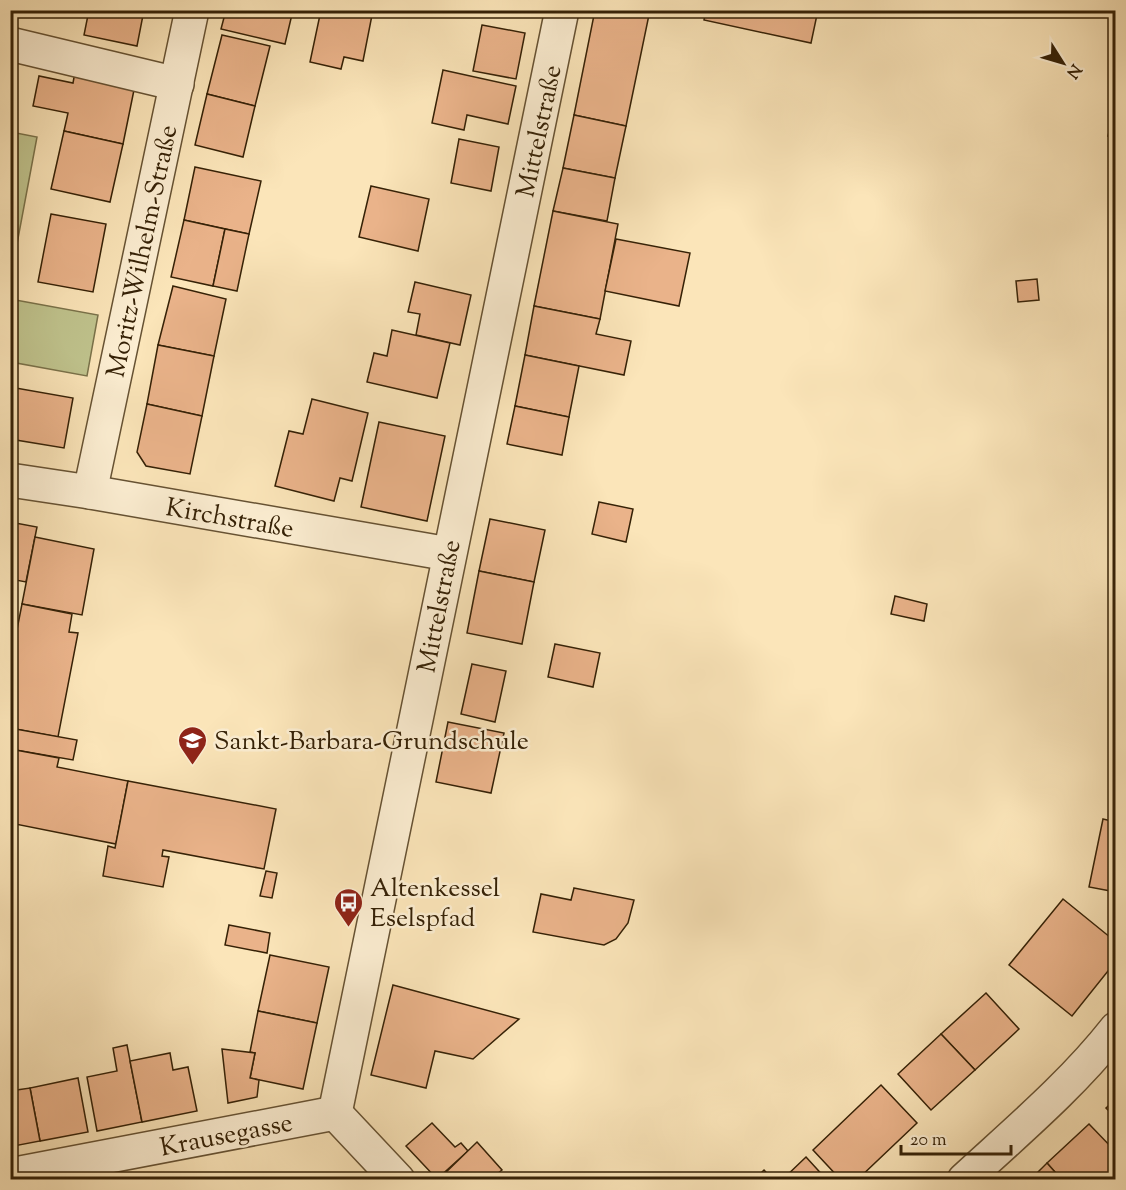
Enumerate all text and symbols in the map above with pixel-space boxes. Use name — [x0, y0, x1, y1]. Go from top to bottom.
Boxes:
north arrow — [1033, 33, 1093, 93]
text: N — [1060, 58, 1086, 83]
street label: Mittelstraße — [508, 62, 573, 201]
street label: Moritz-Wilhelm-Straße — [99, 122, 188, 381]
street label: Kirchstraße — [163, 490, 296, 549]
street label: Mittelstraße — [409, 537, 471, 676]
school or university icon: Sankt-Barbara-Grundschule — [177, 724, 209, 766]
place label: Sankt-Barbara-Grundschule — [214, 724, 529, 761]
place label: Altenkessel Eselspfad — [370, 871, 500, 938]
bus stop icon: Altenkessel Eselspfad — [333, 886, 365, 928]
street label: Krausegasse — [157, 1105, 296, 1167]
scale bar — [901, 1118, 1010, 1156]
text: 20 m — [910, 1128, 947, 1154]

